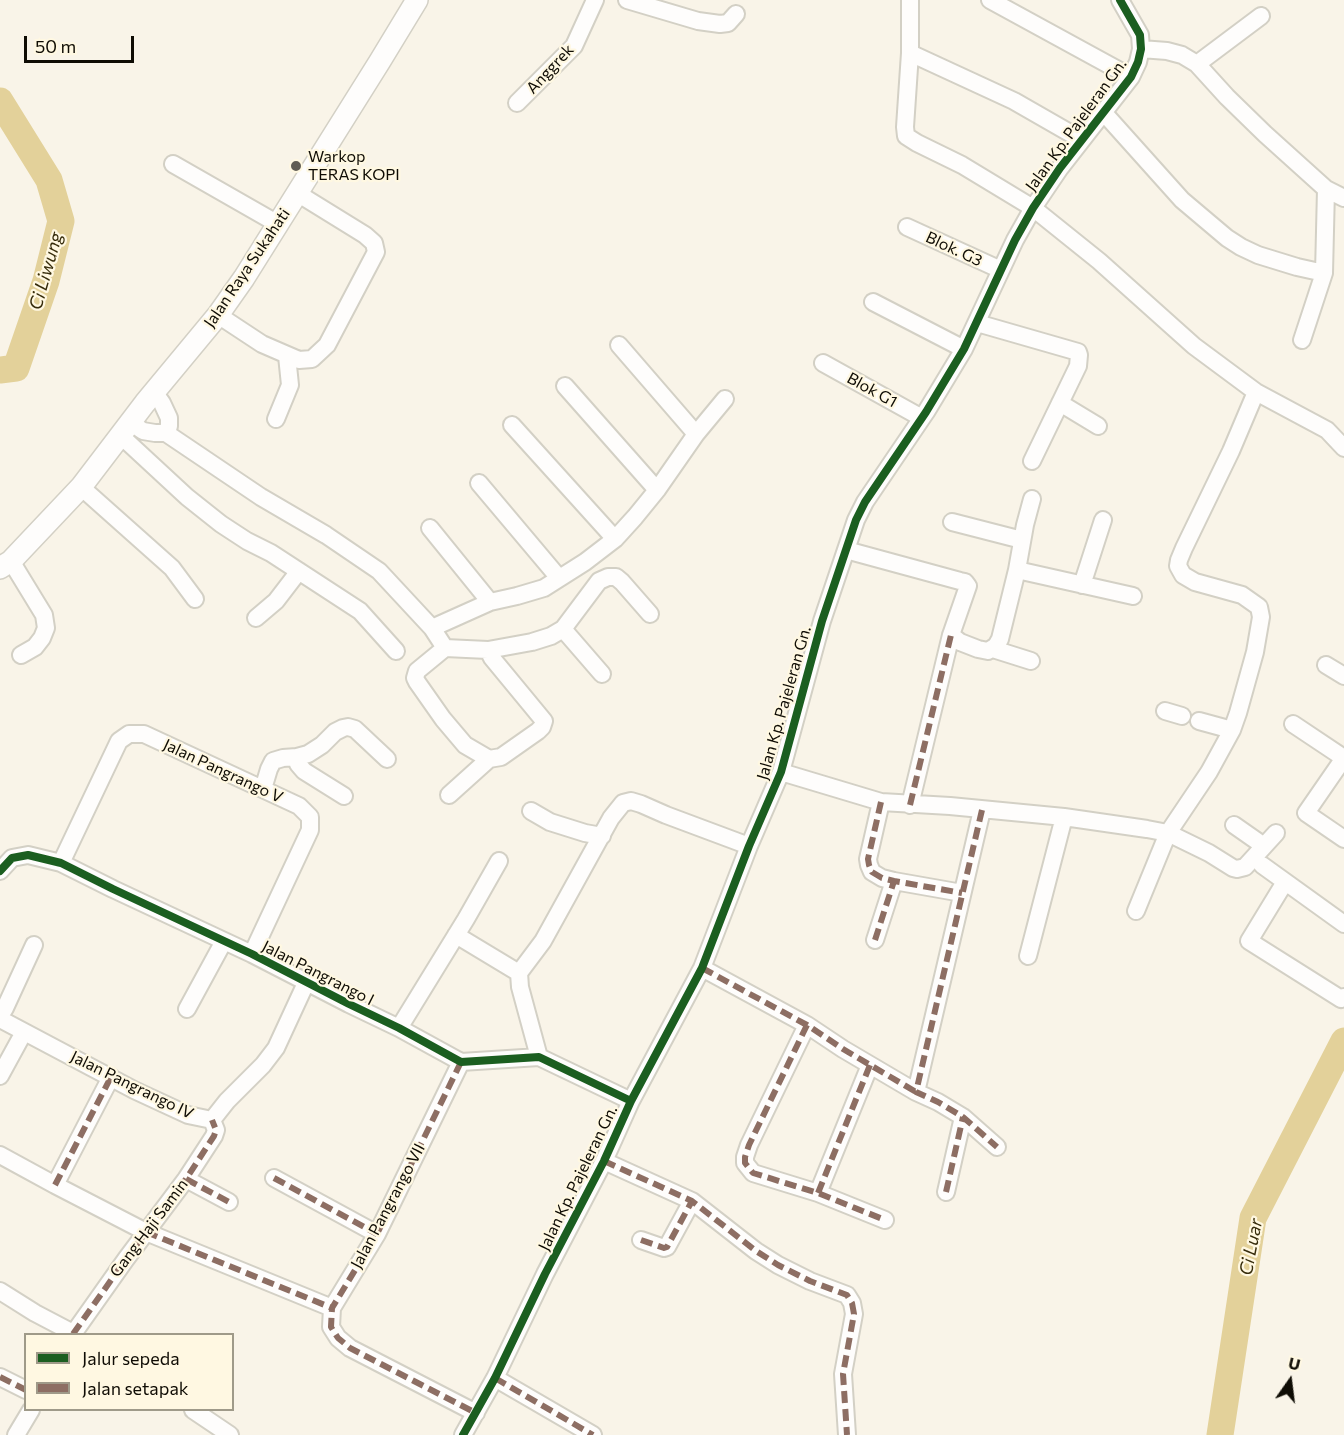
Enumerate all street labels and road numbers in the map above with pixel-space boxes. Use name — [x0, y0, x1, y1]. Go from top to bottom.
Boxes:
street label: Anggrek — [522, 40, 578, 98]
street label: Jalan Kp. Pajeleran Gn. — [1021, 55, 1131, 195]
street label: Jalan Raya Sukahati — [200, 205, 294, 331]
street label: Blok. G3 — [923, 228, 985, 270]
street label: Blok G1 — [844, 368, 900, 412]
street label: Jalan Kp. Pajeleran Gn. — [753, 624, 815, 782]
street label: Jalan Pangrango V — [160, 735, 286, 807]
street label: Jalan Pangrango I — [259, 936, 377, 1010]
street label: Jalan Pangrango IV — [67, 1047, 197, 1123]
street label: Jalan Kp. Pajeleran Gn. — [534, 1102, 622, 1254]
street label: Jalan Pangrango VII — [347, 1140, 429, 1272]
street label: Gang Haji Samin — [106, 1175, 192, 1281]

